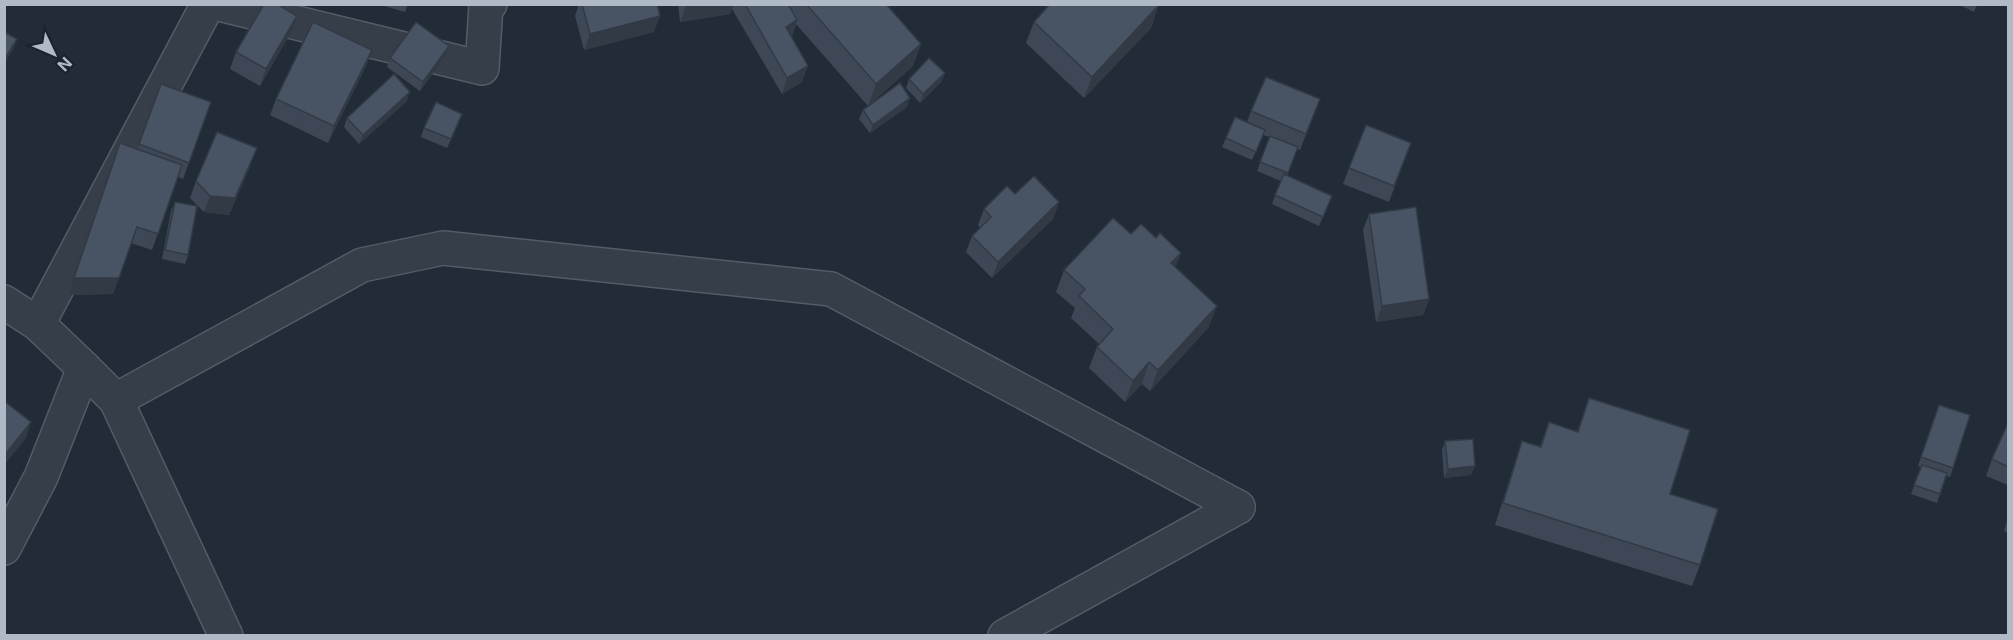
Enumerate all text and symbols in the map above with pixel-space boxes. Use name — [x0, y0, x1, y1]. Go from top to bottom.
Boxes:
north arrow — [24, 24, 84, 84]
text: N — [53, 53, 76, 76]

